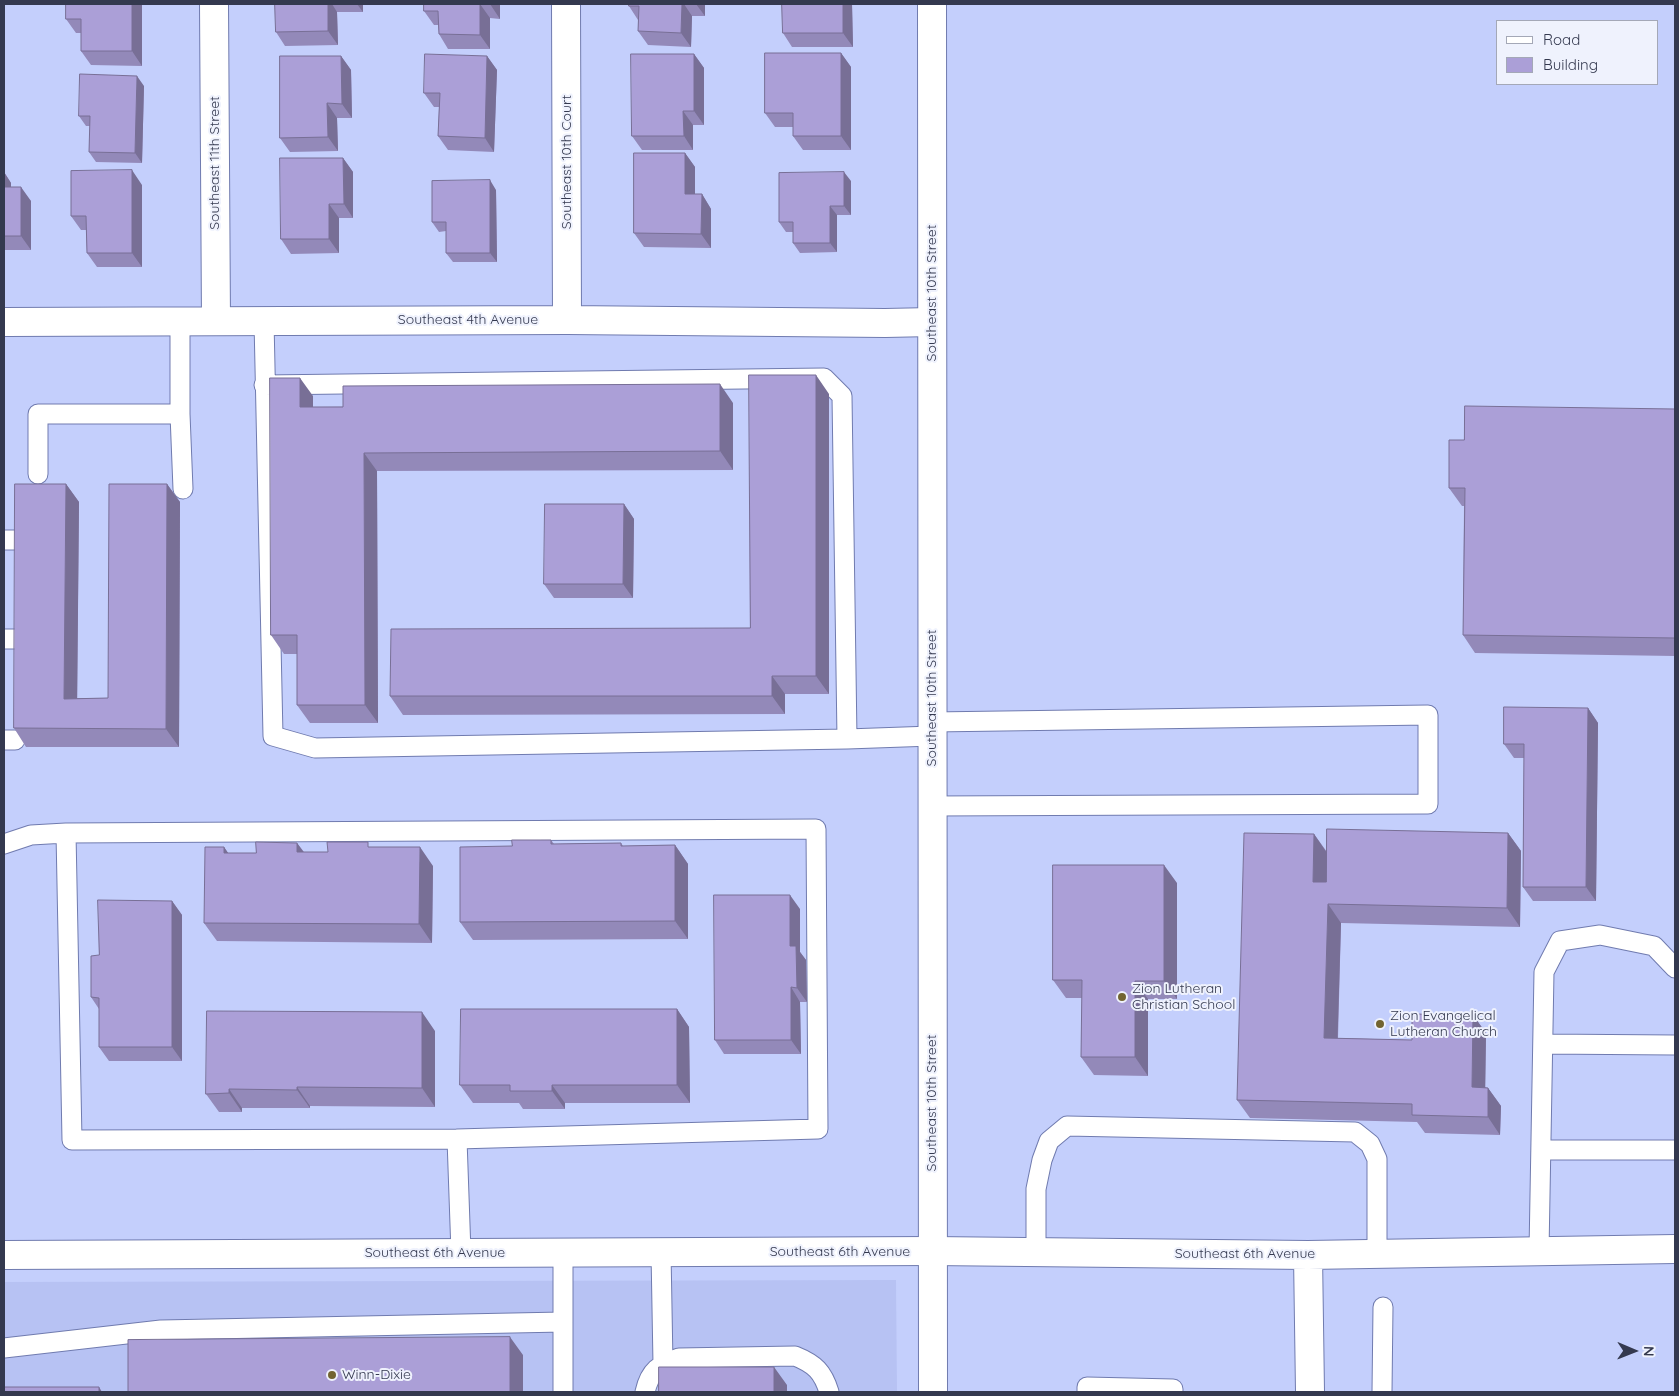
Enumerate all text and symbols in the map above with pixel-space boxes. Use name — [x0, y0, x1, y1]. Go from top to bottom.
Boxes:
legend — [1496, 20, 1659, 85]
text: Road — [1543, 30, 1580, 49]
text: Building — [1543, 55, 1598, 74]
street label: Southeast 10th Court — [559, 95, 575, 229]
street label: Southeast 11th Street — [207, 96, 223, 230]
street label: Southeast 10th Street — [924, 225, 940, 361]
street label: Southeast 4th Avenue — [398, 312, 538, 328]
street label: Southeast 10th Street — [924, 630, 940, 766]
place label: Zion Lutheran Christian School — [1132, 981, 1235, 1014]
marker: Zion Lutheran Christian School — [1116, 991, 1128, 1003]
place label: Zion Evangelical Lutheran Church — [1390, 1008, 1497, 1040]
marker: Zion Evangelical Lutheran Church — [1374, 1018, 1386, 1030]
street label: Southeast 10th Street — [924, 1035, 940, 1171]
street label: Southeast 6th Avenue — [770, 1244, 910, 1260]
street label: Southeast 6th Avenue — [365, 1245, 505, 1261]
street label: Southeast 6th Avenue — [1175, 1246, 1315, 1262]
north arrow — [1609, 1326, 1659, 1376]
text: N — [1640, 1346, 1658, 1357]
place label: Winn-Dixie — [342, 1367, 411, 1383]
marker: Winn-Dixie — [326, 1369, 338, 1381]

